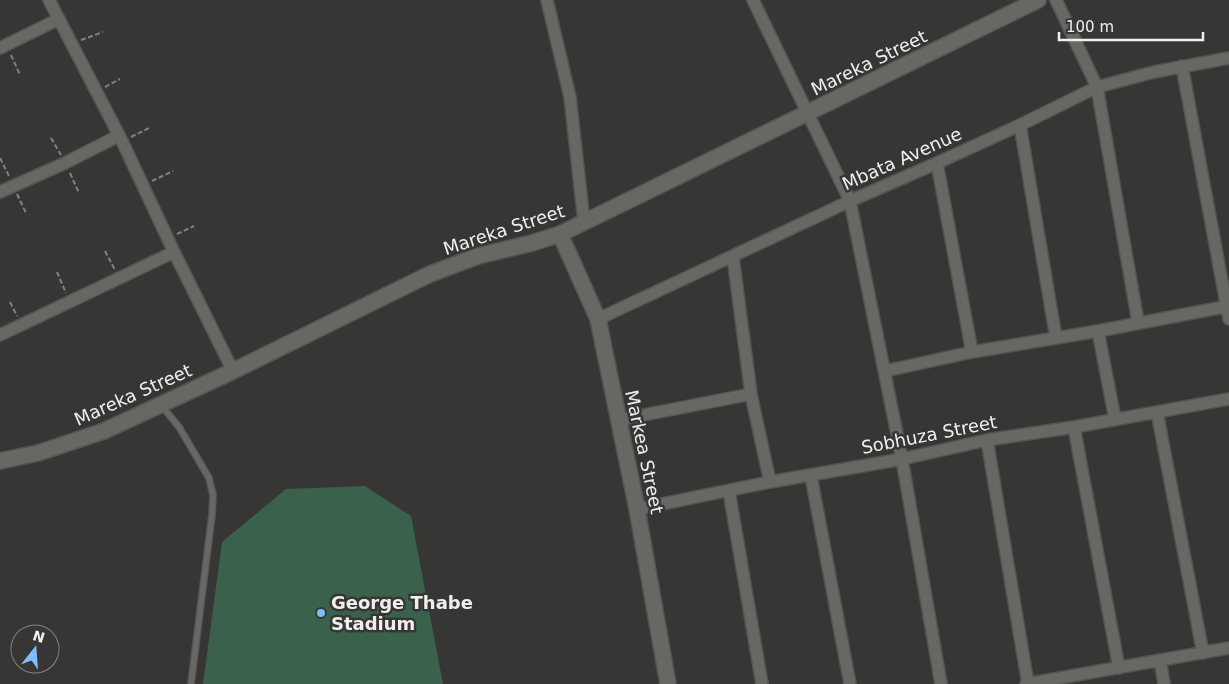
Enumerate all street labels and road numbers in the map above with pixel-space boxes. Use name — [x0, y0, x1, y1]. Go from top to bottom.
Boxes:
street label: Mareka Street — [807, 25, 930, 100]
street label: Mbata Avenue — [839, 123, 965, 194]
street label: Mareka Street — [441, 200, 567, 259]
street label: Mareka Street — [71, 359, 195, 430]
street label: Markea Street — [621, 388, 668, 516]
street label: Sobhuza Street — [859, 411, 998, 458]

